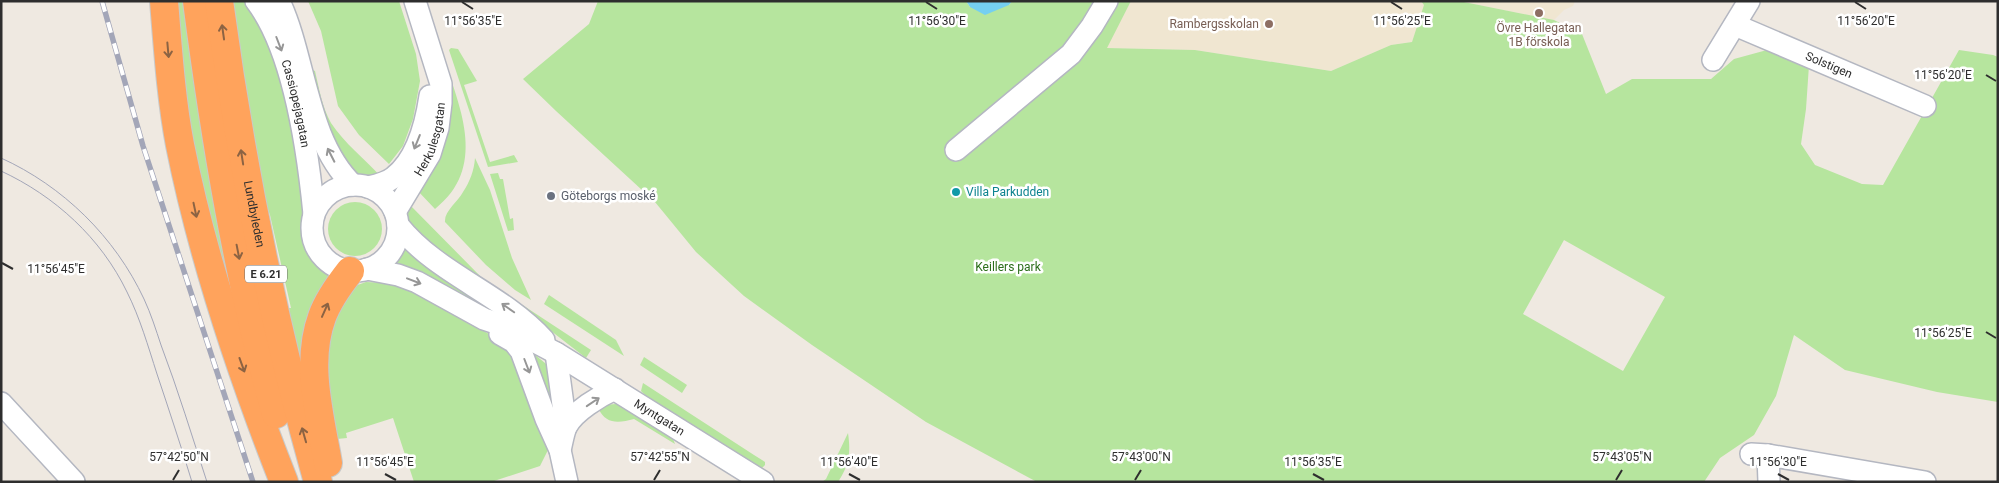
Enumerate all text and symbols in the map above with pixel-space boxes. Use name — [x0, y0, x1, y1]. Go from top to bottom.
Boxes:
marker: Övre Hallegatan 1B förskola — [1533, 7, 1545, 19]
text: 11°56'35"E — [444, 14, 502, 28]
text: 11°56'30"E — [908, 14, 966, 28]
text: 11°56'25"E — [1373, 14, 1431, 28]
text: 11°56'20"E — [1837, 14, 1895, 28]
place label: Rambergsskolan — [1169, 17, 1259, 31]
marker: Rambergsskolan — [1263, 18, 1275, 30]
place label: Övre Hallegatan 1B förskola — [1497, 20, 1582, 49]
one-way arrow — [218, 24, 228, 40]
one-way arrow — [275, 36, 284, 51]
one-way arrow — [163, 42, 173, 58]
street label: Solstigen — [1803, 49, 1854, 81]
street label: Cassiopejagatan — [278, 58, 312, 149]
text: 11°56'20"E — [1914, 68, 1972, 82]
street label: Herkulesgatan — [411, 101, 448, 179]
one-way arrow — [412, 134, 421, 149]
one-way arrow — [326, 147, 336, 162]
one-way arrow — [237, 149, 247, 165]
street label: Lundbyleden — [241, 180, 268, 249]
place label: Villa Parkudden — [966, 185, 1049, 199]
marker: Villa Parkudden — [950, 186, 962, 198]
place label: Göteborgs moské — [561, 189, 656, 203]
marker: Göteborgs moské — [545, 190, 557, 202]
one-way arrow — [190, 201, 200, 217]
one-way arrow — [234, 244, 243, 260]
park label: Keillers park — [975, 260, 1042, 274]
text: 11°56'45"E — [27, 262, 85, 276]
road number: E 6.21 — [245, 266, 287, 282]
one-way arrow — [406, 277, 422, 286]
one-way arrow — [321, 303, 331, 318]
one-way arrow — [501, 303, 515, 313]
text: 11°56'25"E — [1914, 326, 1972, 340]
one-way arrow — [238, 357, 247, 373]
one-way arrow — [523, 358, 532, 373]
street label: Myntgatan — [631, 396, 687, 438]
one-way arrow — [586, 397, 600, 407]
one-way arrow — [299, 427, 309, 443]
text: 57°42'50"N — [149, 450, 209, 464]
text: 57°42'55"N — [630, 450, 690, 464]
text: 57°43'00"N — [1111, 450, 1171, 464]
text: 57°43'05"N — [1592, 450, 1652, 464]
text: 11°56'45"E — [356, 455, 414, 469]
text: 11°56'40"E — [820, 455, 878, 469]
text: 11°56'35"E — [1284, 455, 1342, 469]
text: 11°56'30"E — [1749, 455, 1807, 469]

